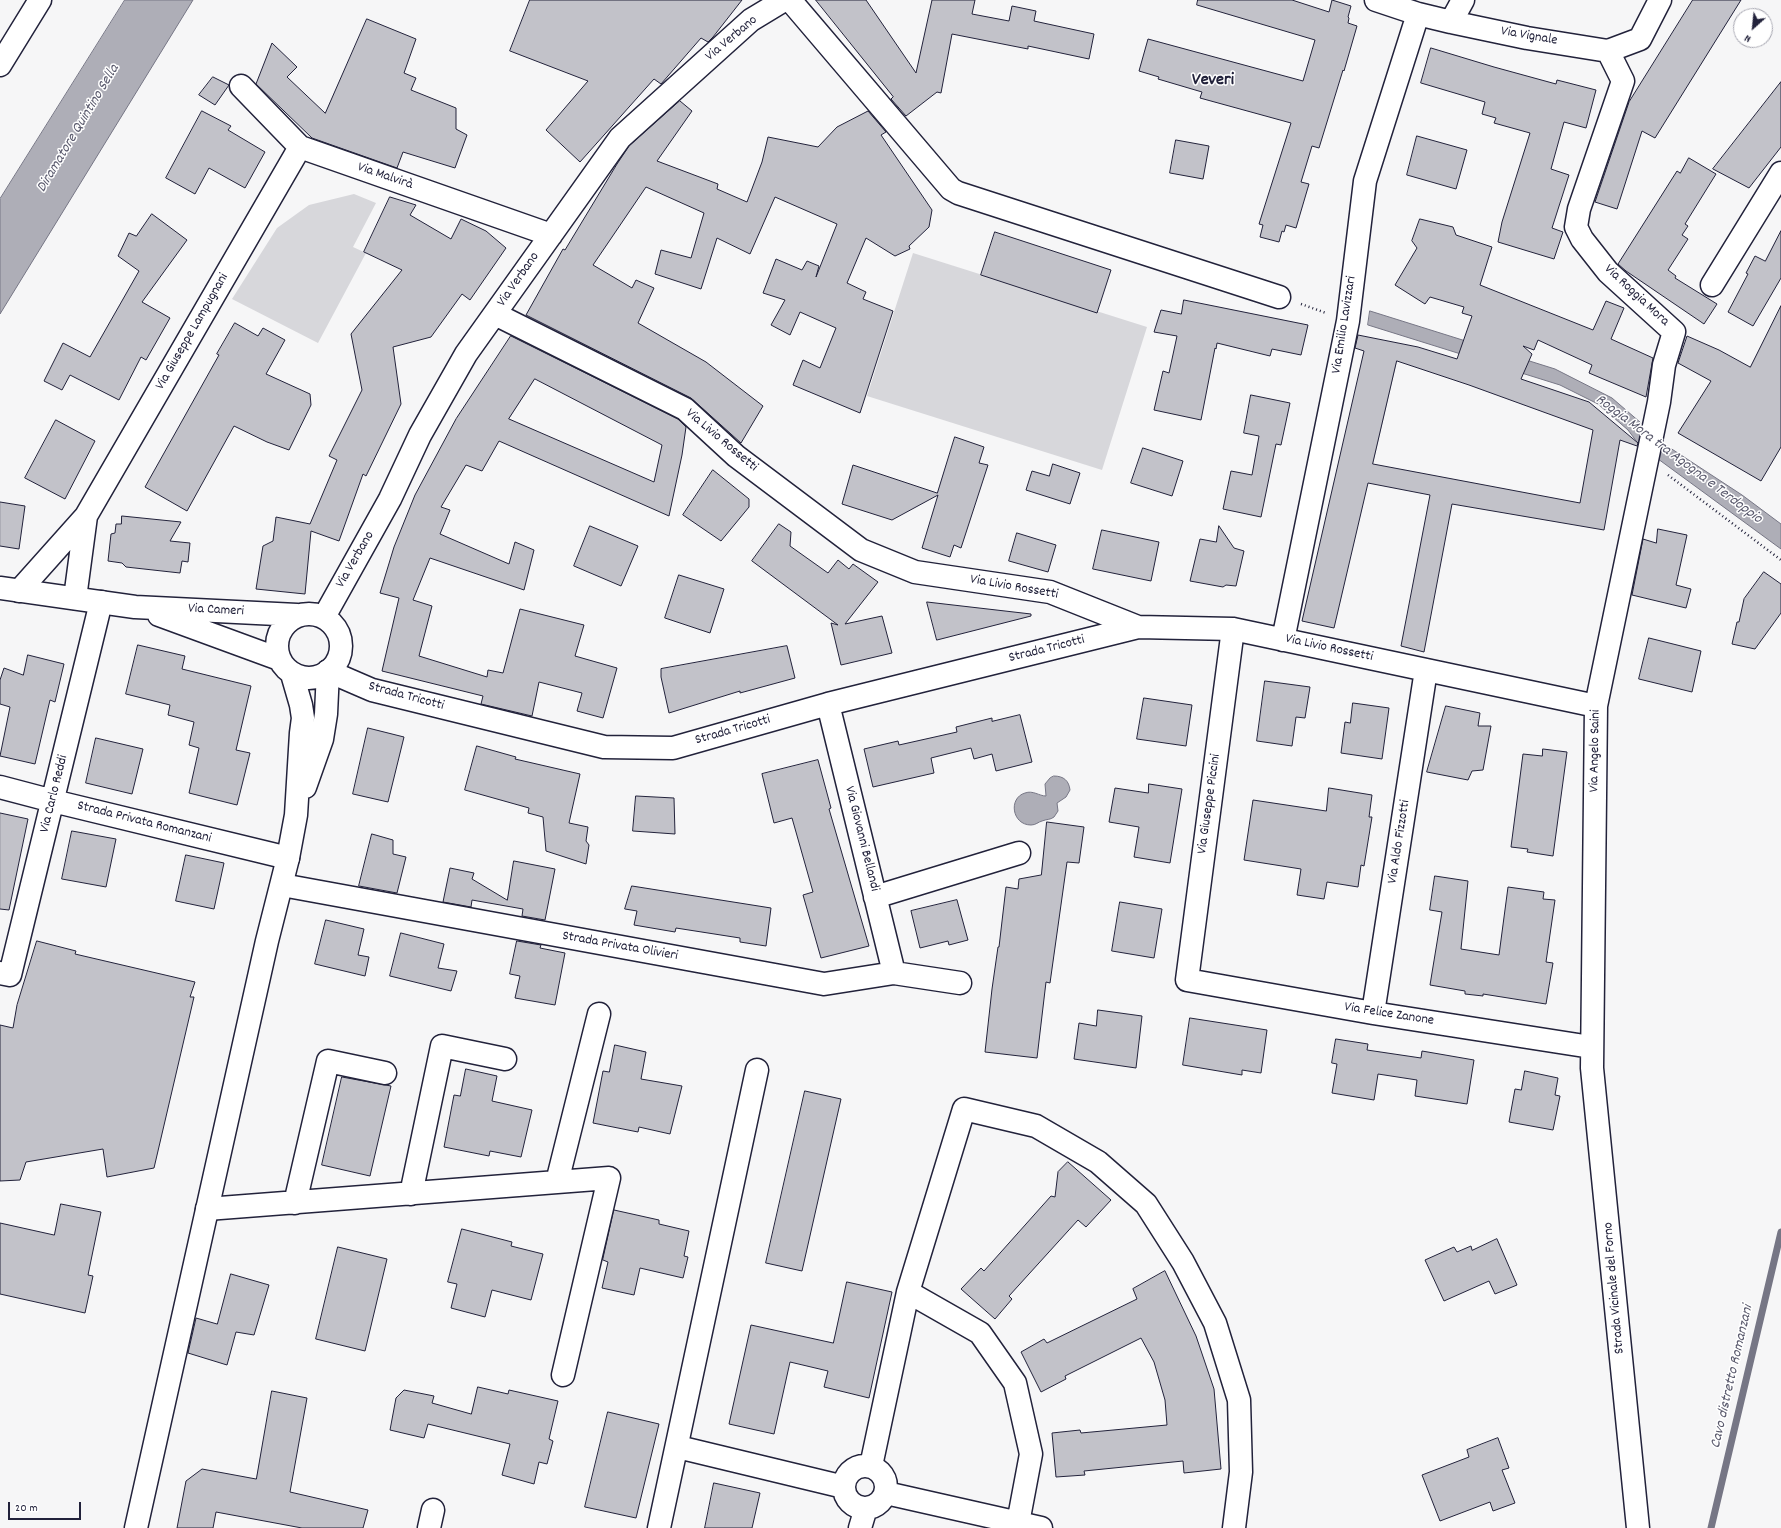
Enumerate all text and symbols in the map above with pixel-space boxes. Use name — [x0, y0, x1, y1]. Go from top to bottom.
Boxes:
north arrow — [1733, 8, 1773, 48]
street label: Via Verbano — [703, 12, 761, 66]
street label: Via Vignale — [1499, 24, 1559, 50]
text: N — [1742, 29, 1754, 46]
water label: Diramatore Quintino Sella — [34, 62, 124, 196]
district label: Veveri — [1192, 71, 1234, 93]
street label: Via Malvirà — [355, 160, 415, 194]
street label: Via Verbano — [494, 250, 544, 310]
street label: Via Roggia Mora — [1600, 262, 1672, 330]
street label: Via Giuseppe Lampugnani — [153, 271, 233, 393]
street label: Via Emilio Lavizzari — [1329, 275, 1361, 375]
water label: Roggia Mora tra Agogna e Terdoppio — [1591, 391, 1765, 529]
street label: Via Livio Rossetti — [681, 406, 761, 476]
street label: Via Verbano — [333, 529, 379, 591]
street label: Via Livio Rossetti — [969, 572, 1059, 604]
street label: Via Cameri — [188, 601, 244, 621]
street label: Strada Tricotti — [1007, 632, 1087, 668]
street label: Via Livio Rossetti — [1284, 632, 1374, 666]
street label: Strada Tricotti — [366, 679, 446, 715]
street label: Via Angelo Saini — [1587, 710, 1605, 792]
street label: Strada Tricotti — [693, 712, 773, 750]
street label: Via Giuseppe Piccini — [1195, 753, 1225, 855]
street label: Via Carlo Reddi — [37, 754, 73, 834]
street label: Via Giovanni Bellandi — [840, 785, 882, 893]
street label: Strada Privata Romanzani — [75, 798, 213, 848]
street label: Via Aldo Fizzotti — [1385, 799, 1415, 885]
street label: Strada Privata Olivieri — [561, 929, 679, 965]
street label: Via Felice Zanone — [1343, 1000, 1435, 1030]
street label: Strada Vicinale del Forno — [1601, 1221, 1629, 1355]
water label: Cavo distretto Romanzani — [1708, 1304, 1758, 1450]
scale bar — [10, 1494, 83, 1520]
text: 20 m — [15, 1500, 38, 1517]

